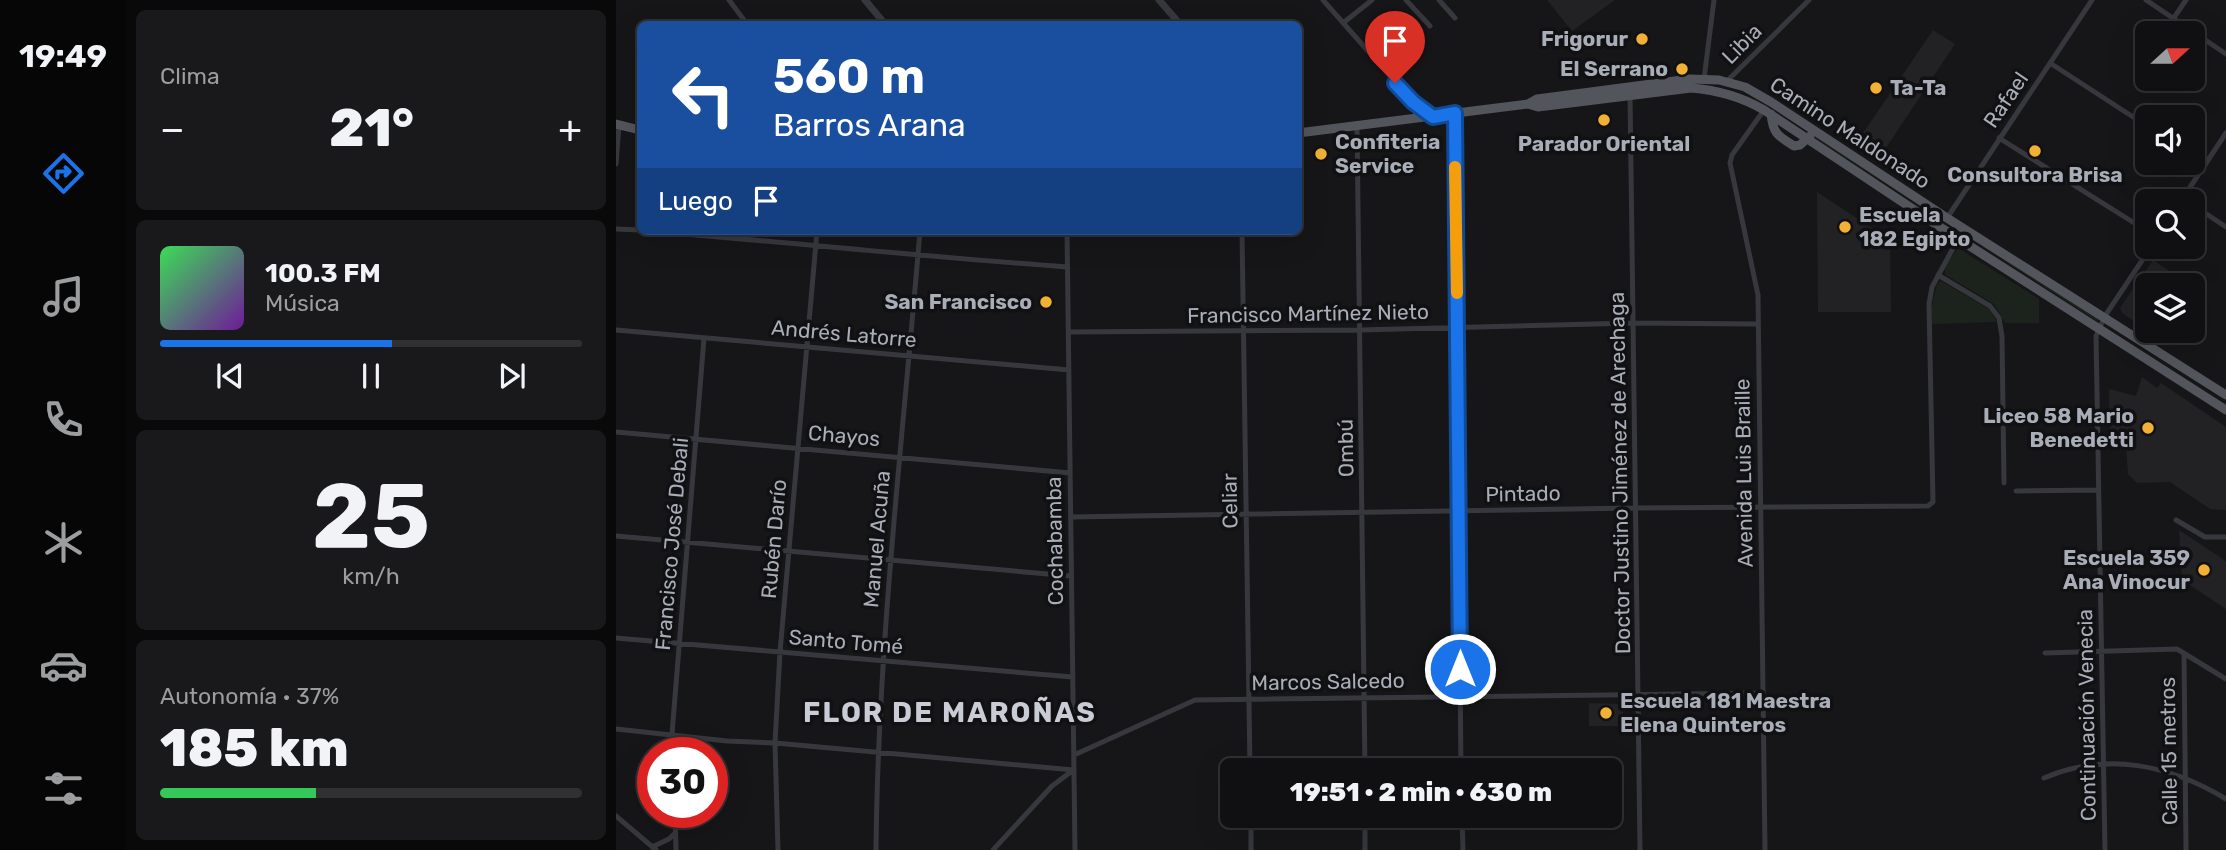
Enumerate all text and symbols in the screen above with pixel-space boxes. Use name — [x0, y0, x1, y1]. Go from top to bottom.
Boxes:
pin — [1365, 11, 1425, 83]
street label: Libia — [1717, 19, 1767, 69]
north arrow — [2135, 21, 2205, 91]
map controls — [2135, 21, 2205, 343]
icon: arrive — [1376, 22, 1414, 60]
place label: Frigorur — [1541, 26, 1628, 51]
marker: Frigorur — [1634, 31, 1650, 47]
text: 19:49 — [19, 37, 107, 75]
text: 560 m — [773, 47, 925, 105]
icon: left — [658, 49, 749, 140]
place label: El Serrano — [1560, 56, 1668, 81]
marker: El Serrano — [1674, 61, 1690, 77]
text: Clima — [160, 62, 220, 90]
street label: Rafael — [1978, 67, 2033, 132]
street label: Camino Maldonado — [1765, 71, 1935, 194]
place label: Ta-Ta — [1890, 75, 1946, 100]
marker: Ta-Ta — [1868, 80, 1884, 96]
text: 21° — [329, 97, 414, 159]
button: sound — [2135, 105, 2205, 175]
text: − — [160, 106, 185, 152]
text: + — [558, 106, 582, 152]
text: Barros Arana — [773, 106, 966, 144]
marker: Parador Oriental — [1596, 112, 1612, 128]
place label: Confiteria Service — [1335, 129, 1440, 178]
place label: Parador Oriental — [1518, 131, 1690, 156]
marker: Consultora Brisa — [2027, 143, 2043, 159]
marker: Confiteria Service — [1313, 146, 1329, 162]
icon: directions — [39, 149, 88, 198]
place label: Consultora Brisa — [1947, 162, 2123, 187]
icon: arrive — [747, 182, 785, 220]
text: Luego — [658, 186, 733, 217]
button: search — [2135, 189, 2205, 259]
place label: Escuela 182 Egipto — [1859, 202, 1970, 251]
marker: Escuela 182 Egipto — [1837, 219, 1853, 235]
text: 100.3 FM — [265, 258, 381, 289]
icon: music — [39, 272, 88, 321]
button: layers — [2135, 273, 2205, 343]
text: Música — [265, 289, 340, 317]
place label: San Francisco — [884, 289, 1032, 314]
street label: Doctor Justino Jiménez de Arechaga — [1604, 292, 1635, 654]
marker: San Francisco — [1038, 294, 1054, 310]
street label: Francisco Martínez Nieto — [1187, 299, 1429, 328]
street label: Andrés Latorre — [770, 315, 918, 352]
icon: previous — [211, 357, 249, 395]
icon: pause — [352, 357, 390, 395]
icon: next — [493, 357, 531, 395]
street label: Avenida Luis Braille — [1729, 378, 1758, 568]
icon: phone — [39, 395, 88, 444]
place label: Liceo 58 Mario Benedetti — [1983, 403, 2134, 452]
street label: Ombú — [1332, 419, 1359, 477]
street label: Chayos — [807, 420, 881, 451]
marker: Liceo 58 Mario Benedetti — [2140, 420, 2156, 436]
street label: Francisco José Debali — [650, 436, 693, 652]
text: 25 — [312, 462, 430, 570]
street label: Manuel Acuña — [858, 469, 895, 609]
street label: Celiar — [1217, 473, 1242, 529]
street label: Cochabamba — [1041, 476, 1068, 606]
street label: Rubén Darío — [756, 478, 791, 600]
street label: Pintado — [1485, 480, 1561, 507]
icon: climate — [39, 518, 88, 567]
place label: Escuela 359 Ana Vinocur — [2063, 545, 2190, 594]
text: km/h — [342, 562, 400, 590]
marker: Escuela 359 Ana Vinocur — [2196, 562, 2212, 578]
street label: Continuación Venecia — [2072, 609, 2101, 821]
street label: Santo Tomé — [788, 624, 904, 659]
position arrow — [1423, 632, 1497, 706]
icon: car — [39, 641, 88, 690]
street label: Marcos Salcedo — [1251, 668, 1405, 695]
street label: Calle 15 metros — [2155, 677, 2182, 825]
text: Autonomía · 37% — [160, 682, 339, 710]
place label: Escuela 181 Maestra Elena Quinteros — [1620, 688, 1831, 737]
district label: FLOR DE MAROÑAS — [803, 696, 1097, 729]
marker: Escuela 181 Maestra Elena Quinteros — [1598, 705, 1614, 721]
text: 185 km — [160, 717, 349, 779]
speed limit sign: 30 — [637, 737, 728, 828]
icon: filters — [39, 764, 88, 813]
text: 19:51 · 2 min · 630 m — [1290, 777, 1552, 808]

